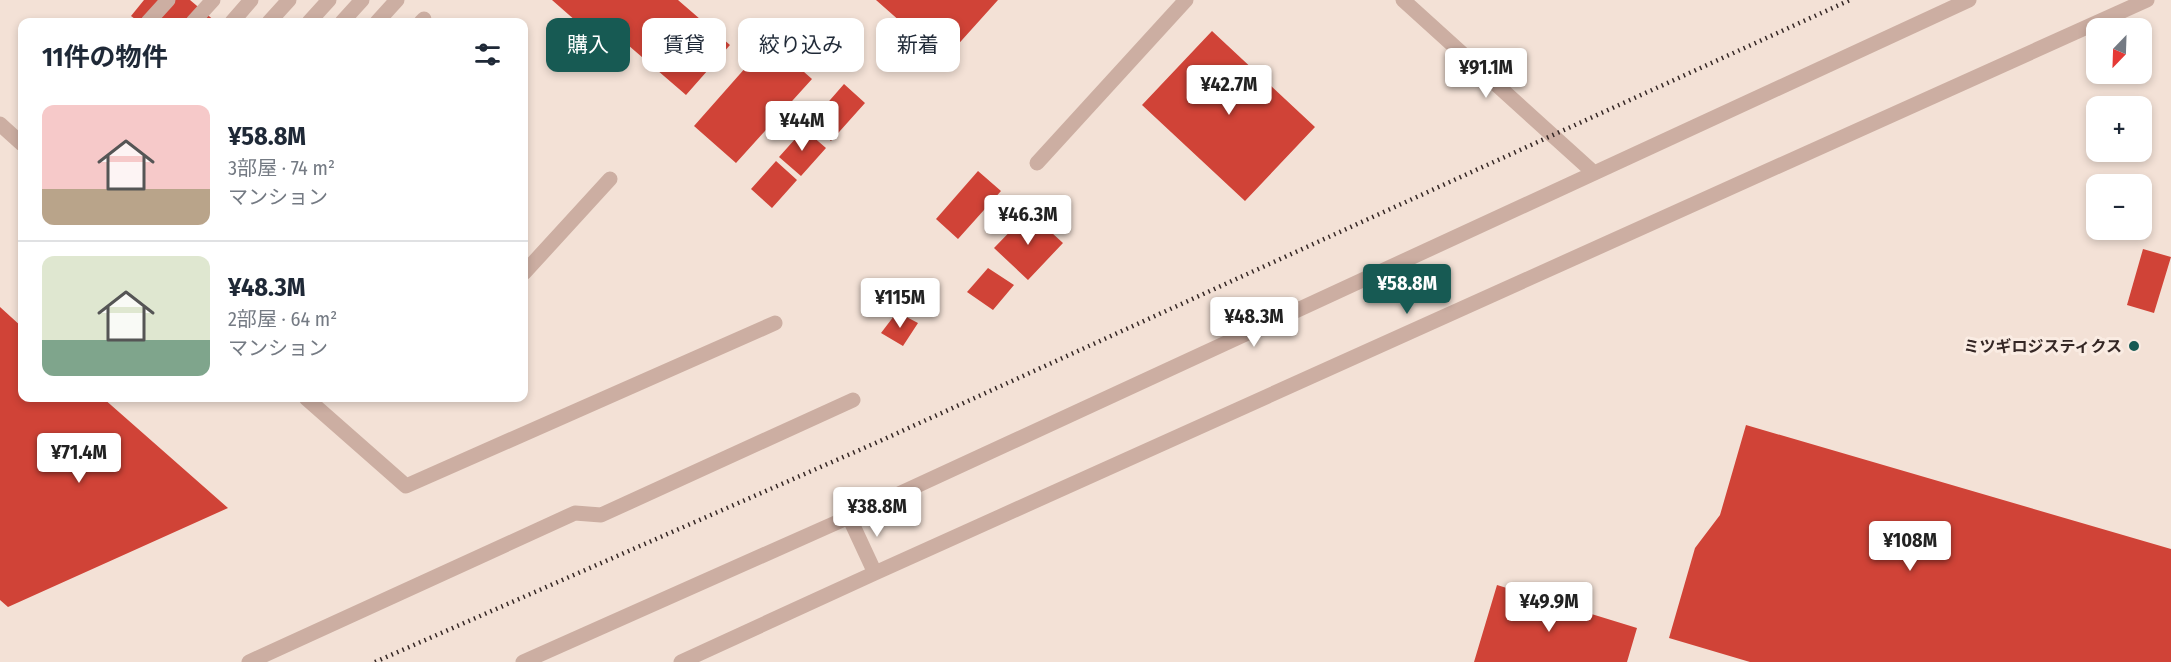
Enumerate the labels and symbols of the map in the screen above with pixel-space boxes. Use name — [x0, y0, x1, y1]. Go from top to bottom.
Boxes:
north arrow — [2086, 18, 2152, 84]
pin: ¥91.1M — [1437, 48, 1535, 99]
pin: ¥42.7M — [1180, 65, 1278, 116]
pin: ¥44M — [766, 101, 838, 152]
pin: ¥46.3M — [979, 195, 1077, 246]
pin: ¥58.8M — [1358, 264, 1456, 315]
pin: ¥115M — [858, 278, 942, 329]
pin: ¥48.3M — [1205, 297, 1303, 348]
place label: ミツギロジスティクス — [1963, 337, 2122, 356]
marker: ミツギロジスティクス — [2127, 339, 2141, 353]
pin: ¥71.4M — [30, 433, 128, 484]
pin: ¥38.8M — [828, 487, 926, 538]
pin: ¥108M — [1868, 521, 1952, 572]
pin: ¥49.9M — [1500, 582, 1598, 633]

